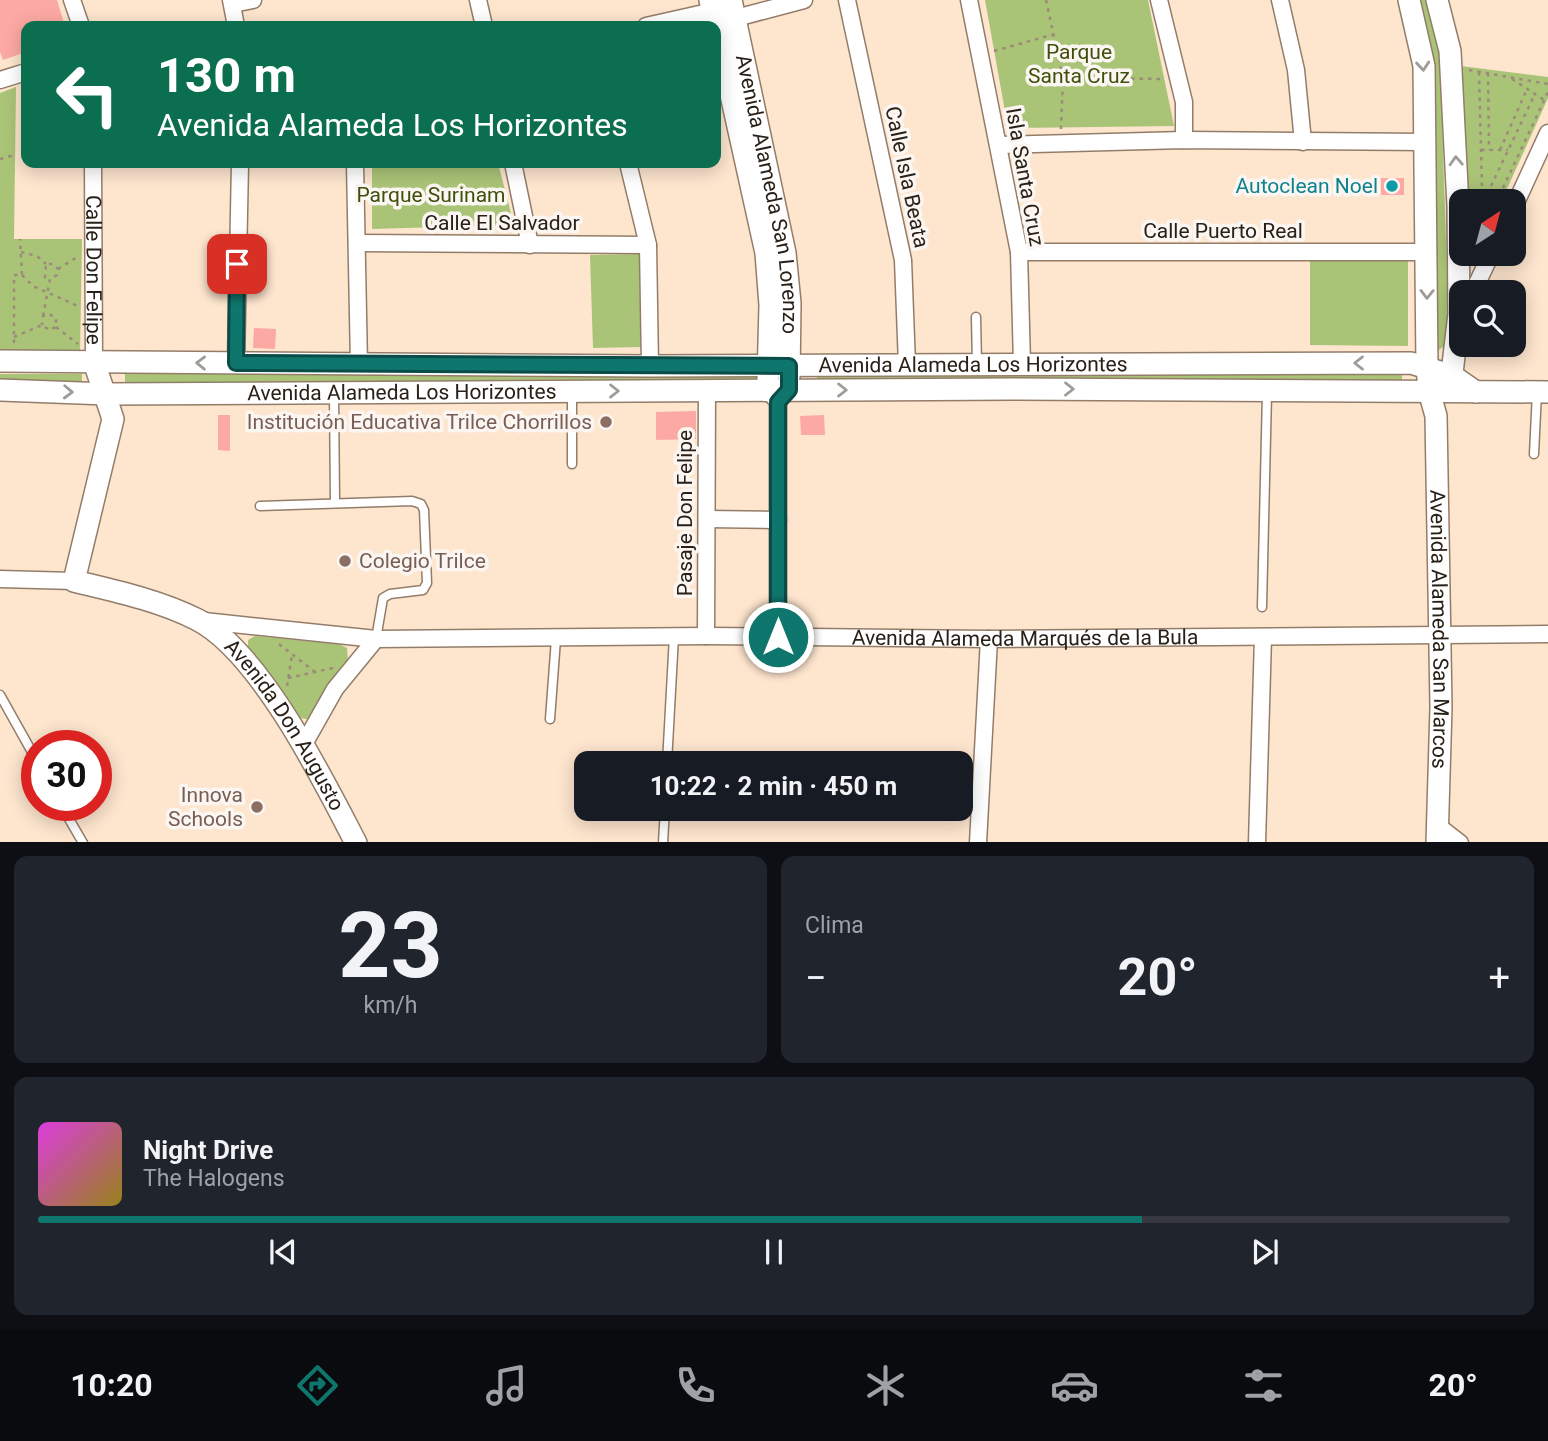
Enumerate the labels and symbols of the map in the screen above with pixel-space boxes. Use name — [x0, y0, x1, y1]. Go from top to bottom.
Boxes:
park label: Parque Santa Cruz — [1028, 40, 1130, 88]
street label: Avenida Alameda San Lorenzo — [731, 52, 802, 334]
one-way arrow — [1415, 61, 1430, 72]
street label: Calle Isla Beata — [880, 104, 934, 250]
street label: Isla Santa Cruz — [1001, 106, 1049, 248]
one-way arrow — [1448, 156, 1463, 167]
place label: Autoclean Noel — [1236, 174, 1378, 198]
marker: Autoclean Noel — [1384, 178, 1400, 194]
park label: Parque Surinam — [356, 183, 506, 207]
north arrow — [1449, 189, 1526, 266]
street label: Calle Don Felipe — [81, 195, 106, 345]
street label: Calle El Salvador — [424, 211, 580, 235]
street label: Calle Puerto Real — [1143, 219, 1303, 243]
pin — [207, 234, 267, 294]
one-way arrow — [1419, 289, 1435, 300]
street label: Avenida Alameda Los Horizontes — [818, 352, 1128, 377]
one-way arrow — [195, 355, 205, 371]
one-way arrow — [1353, 355, 1364, 371]
street label: Avenida Alameda Los Horizontes — [247, 380, 557, 405]
one-way arrow — [1064, 381, 1075, 397]
one-way arrow — [837, 382, 847, 398]
one-way arrow — [609, 383, 620, 399]
one-way arrow — [63, 385, 74, 400]
place label: Institución Educativa Trilce Chorrillos — [247, 410, 592, 434]
marker: Institución Educativa Trilce Chorrillos — [598, 414, 614, 430]
street label: Pasaje Don Felipe — [673, 430, 697, 596]
street label: Avenida Alameda San Marcos — [1425, 489, 1453, 769]
place label: Colegio Trilce — [359, 549, 486, 573]
marker: Colegio Trilce — [337, 553, 353, 569]
position arrow — [741, 600, 815, 674]
street label: Avenida Alameda Marqués de la Bula — [852, 625, 1198, 651]
street label: Avenida Don Augusto — [220, 634, 349, 815]
speed limit sign: 30 — [21, 730, 112, 821]
place label: Innova Schools — [168, 783, 243, 831]
marker: Innova Schools — [249, 799, 265, 815]

